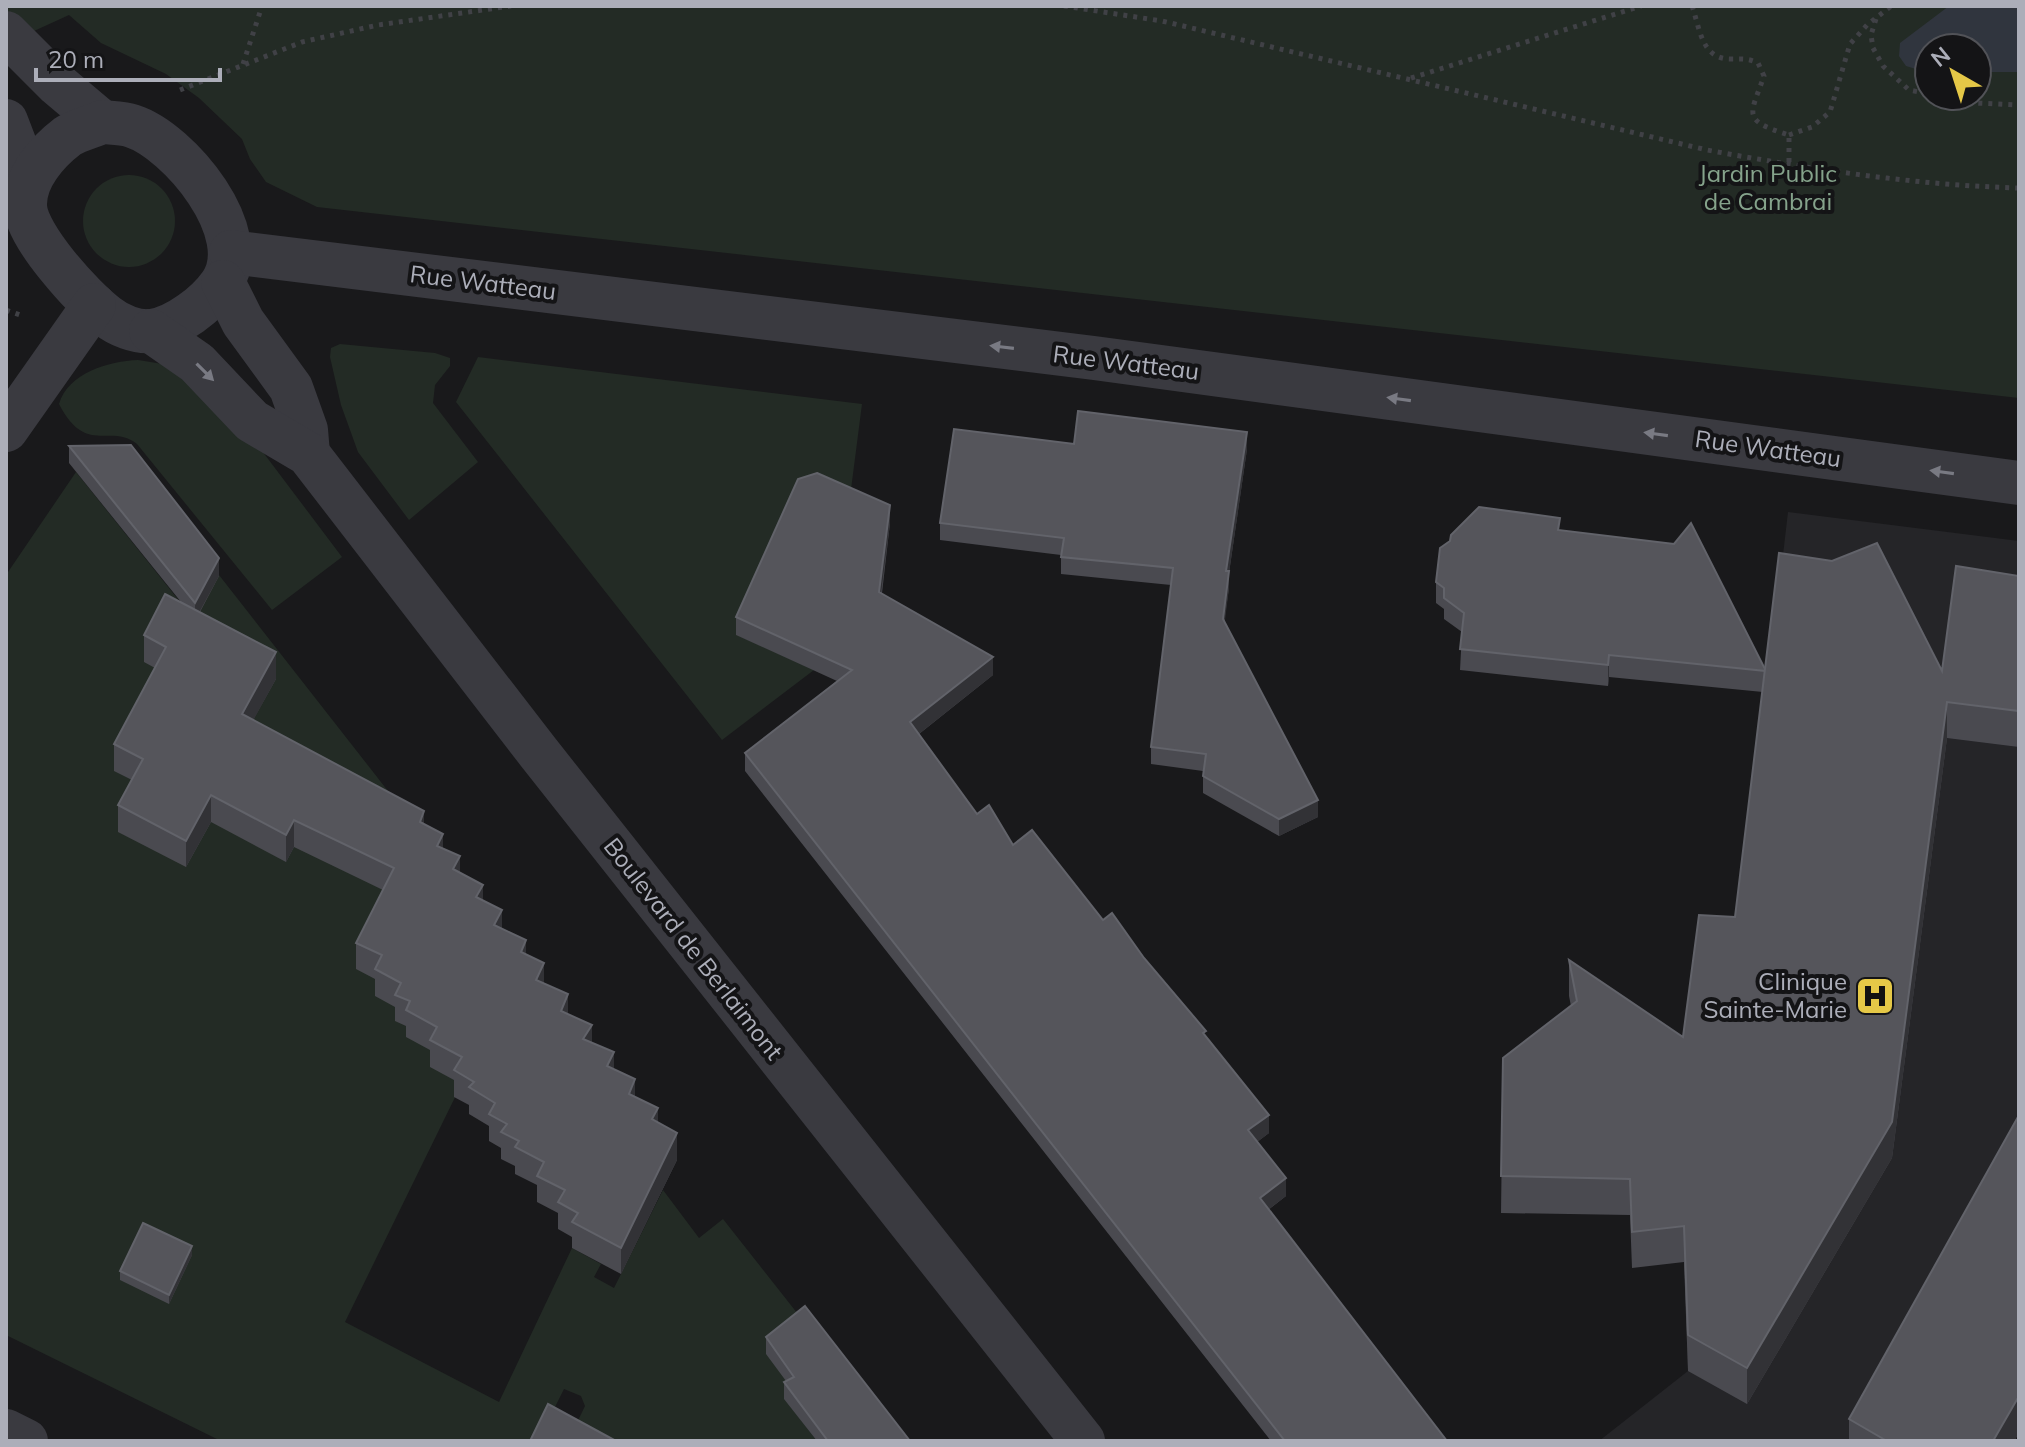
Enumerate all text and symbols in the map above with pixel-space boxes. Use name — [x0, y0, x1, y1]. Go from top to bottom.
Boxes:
scale bar — [36, 32, 220, 82]
north arrow — [1913, 32, 1993, 112]
text: N — [1925, 40, 1956, 73]
text: 20 m — [48, 44, 104, 74]
park label: Jardin Public de Cambrai — [1699, 158, 1837, 216]
street label: Rue Watteau — [408, 258, 558, 306]
street label: Rue Watteau — [1051, 338, 1201, 386]
one-way arrow — [989, 340, 1014, 353]
one-way arrow — [195, 362, 214, 381]
one-way arrow — [1386, 393, 1411, 406]
street label: Rue Watteau — [1693, 423, 1843, 473]
one-way arrow — [1643, 427, 1668, 440]
one-way arrow — [1929, 466, 1954, 479]
street label: Boulevard de Berlaimont — [598, 831, 790, 1065]
place label: Clinique Sainte-Marie — [1704, 966, 1847, 1024]
hospital icon: Clinique Sainte-Marie — [1854, 975, 1896, 1017]

